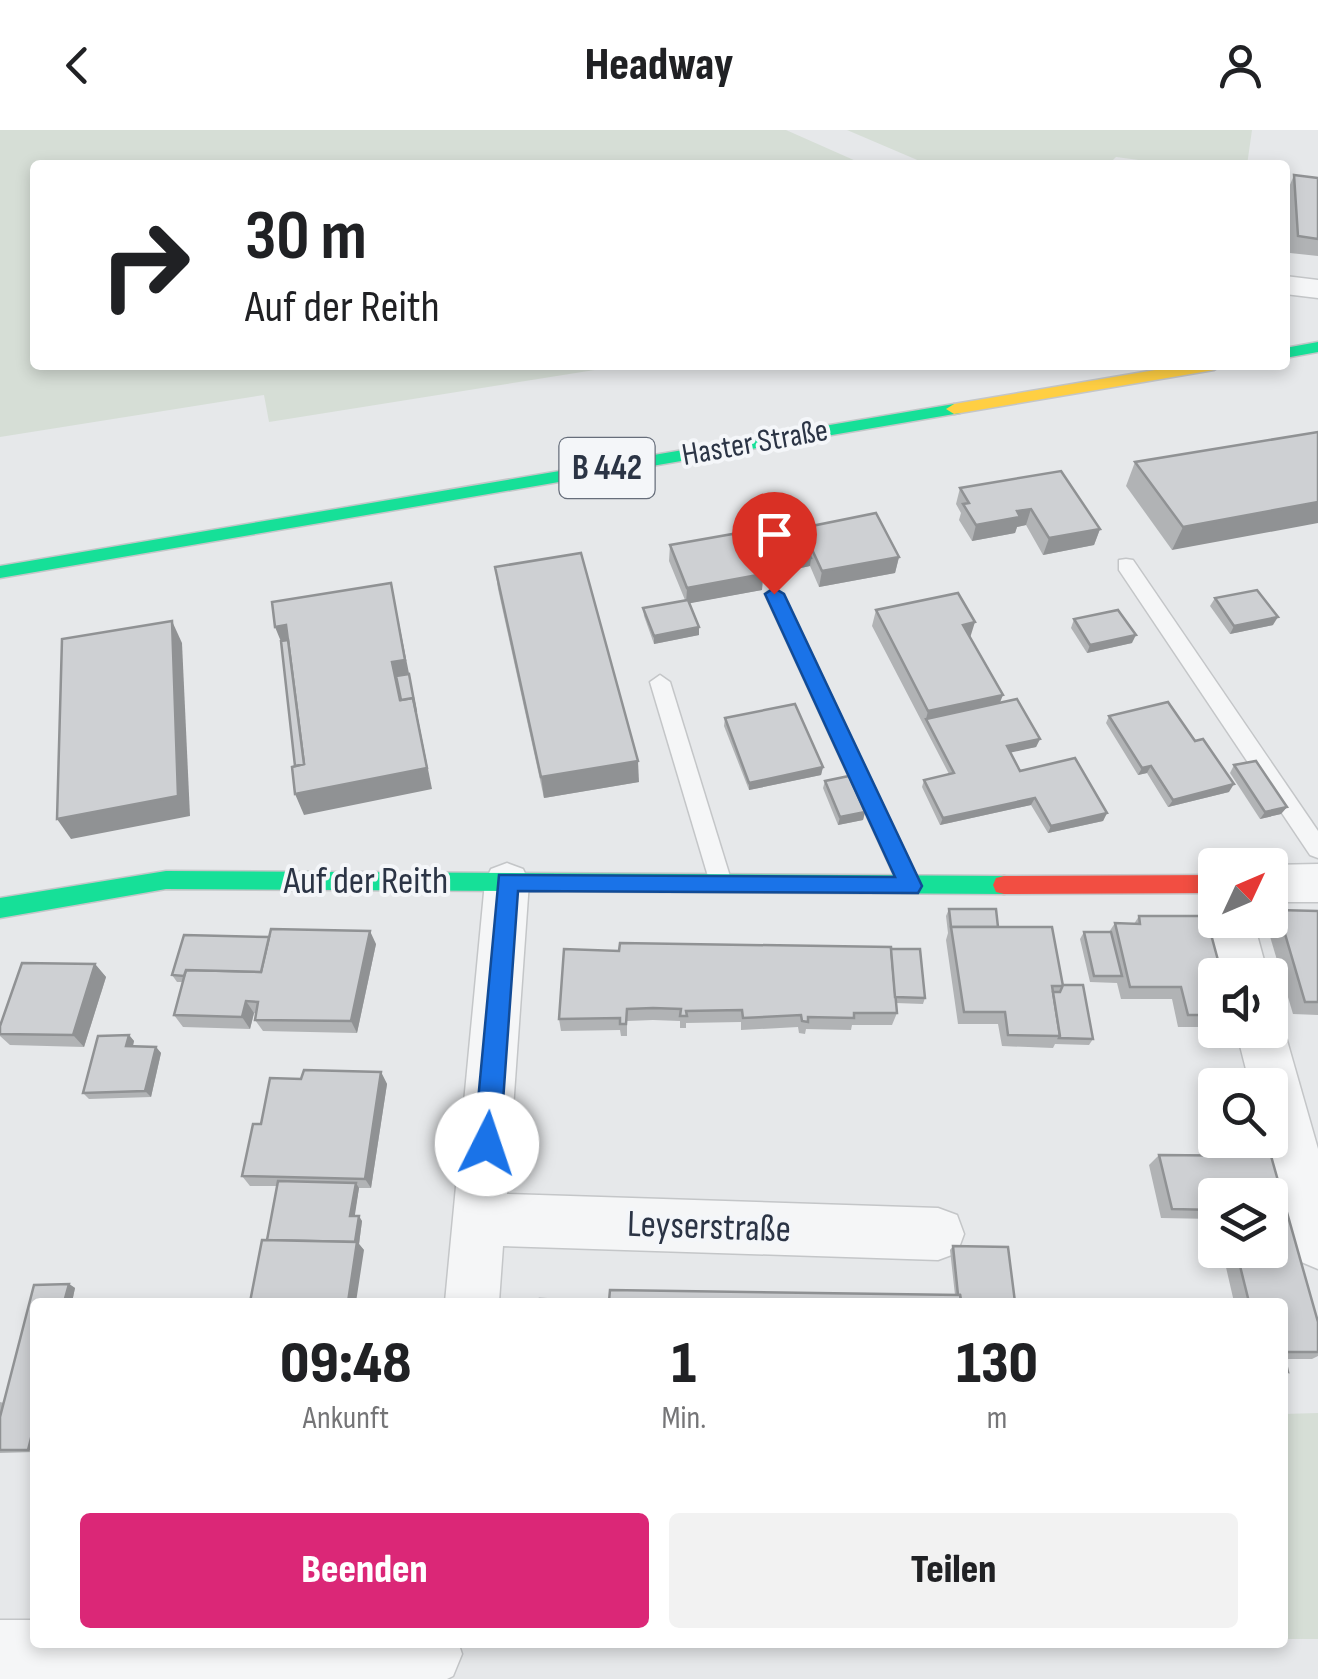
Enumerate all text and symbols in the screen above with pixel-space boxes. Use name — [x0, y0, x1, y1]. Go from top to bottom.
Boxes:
icon: back — [50, 38, 105, 93]
text: Headway — [585, 38, 733, 93]
icon: person — [1213, 38, 1268, 93]
text: 30 m — [245, 195, 367, 279]
icon: right — [80, 200, 210, 330]
text: Auf der Reith — [245, 280, 440, 335]
street label: Haster Straße — [679, 411, 831, 475]
road number: B 442 — [560, 438, 654, 498]
pin — [732, 492, 817, 595]
icon: arrive — [747, 507, 802, 562]
north arrow — [1198, 848, 1288, 938]
map controls — [1198, 848, 1288, 1268]
street label: Auf der Reith — [283, 859, 448, 904]
button: sound — [1198, 958, 1288, 1048]
button: search — [1198, 1068, 1288, 1158]
position arrow — [435, 1092, 539, 1196]
button: layers — [1198, 1178, 1288, 1268]
street label: Leyserstraße — [626, 1202, 792, 1252]
text: 09:48 — [280, 1328, 412, 1400]
text: 1 — [672, 1328, 696, 1400]
text: 130 — [956, 1328, 1038, 1400]
text: Ankunft — [303, 1399, 389, 1438]
text: Min. — [662, 1399, 706, 1438]
text: m — [987, 1399, 1007, 1438]
button: Beenden — [80, 1513, 649, 1628]
button: Teilen — [669, 1513, 1238, 1628]

